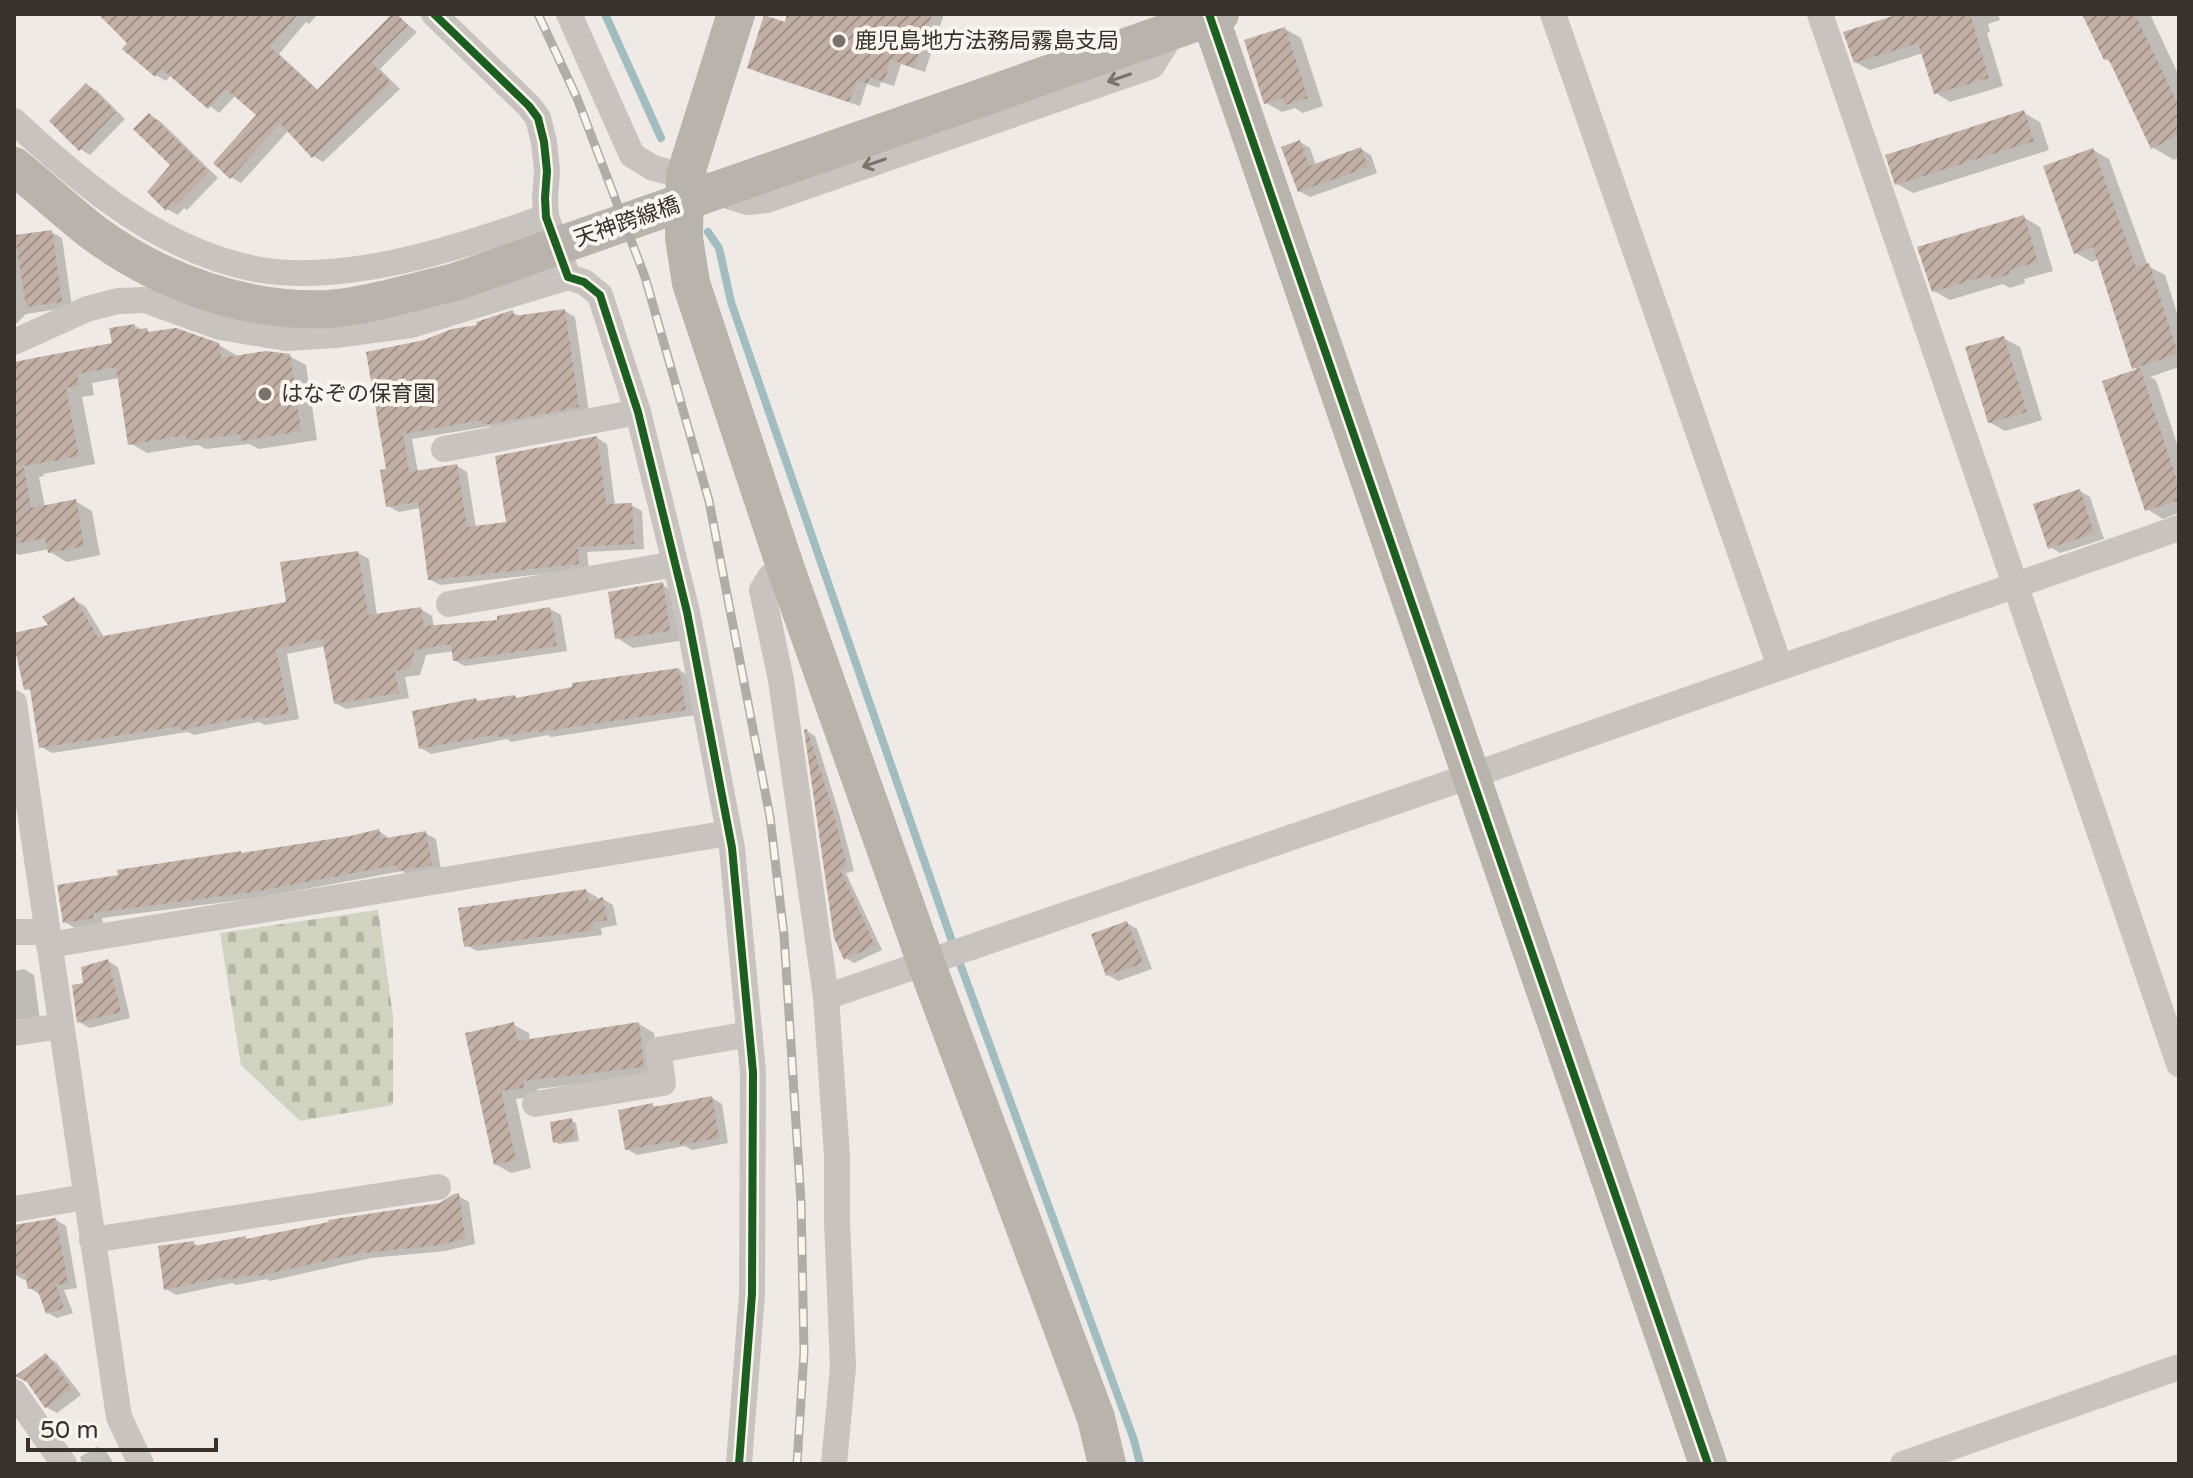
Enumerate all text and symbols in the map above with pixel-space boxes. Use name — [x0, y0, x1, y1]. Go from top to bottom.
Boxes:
place label: 鹿児島地方法務局霧島支局 — [855, 28, 1119, 54]
marker: 鹿児島地方法務局霧島支局 — [830, 32, 848, 50]
one-way arrow — [1107, 71, 1132, 86]
one-way arrow — [862, 157, 887, 172]
street label: 天神跨線橋 — [571, 192, 683, 252]
place label: はなぞの保育園 — [281, 381, 435, 407]
marker: はなぞの保育園 — [256, 385, 274, 403]
scale bar — [28, 1402, 216, 1452]
text: 50 m — [40, 1416, 98, 1445]

